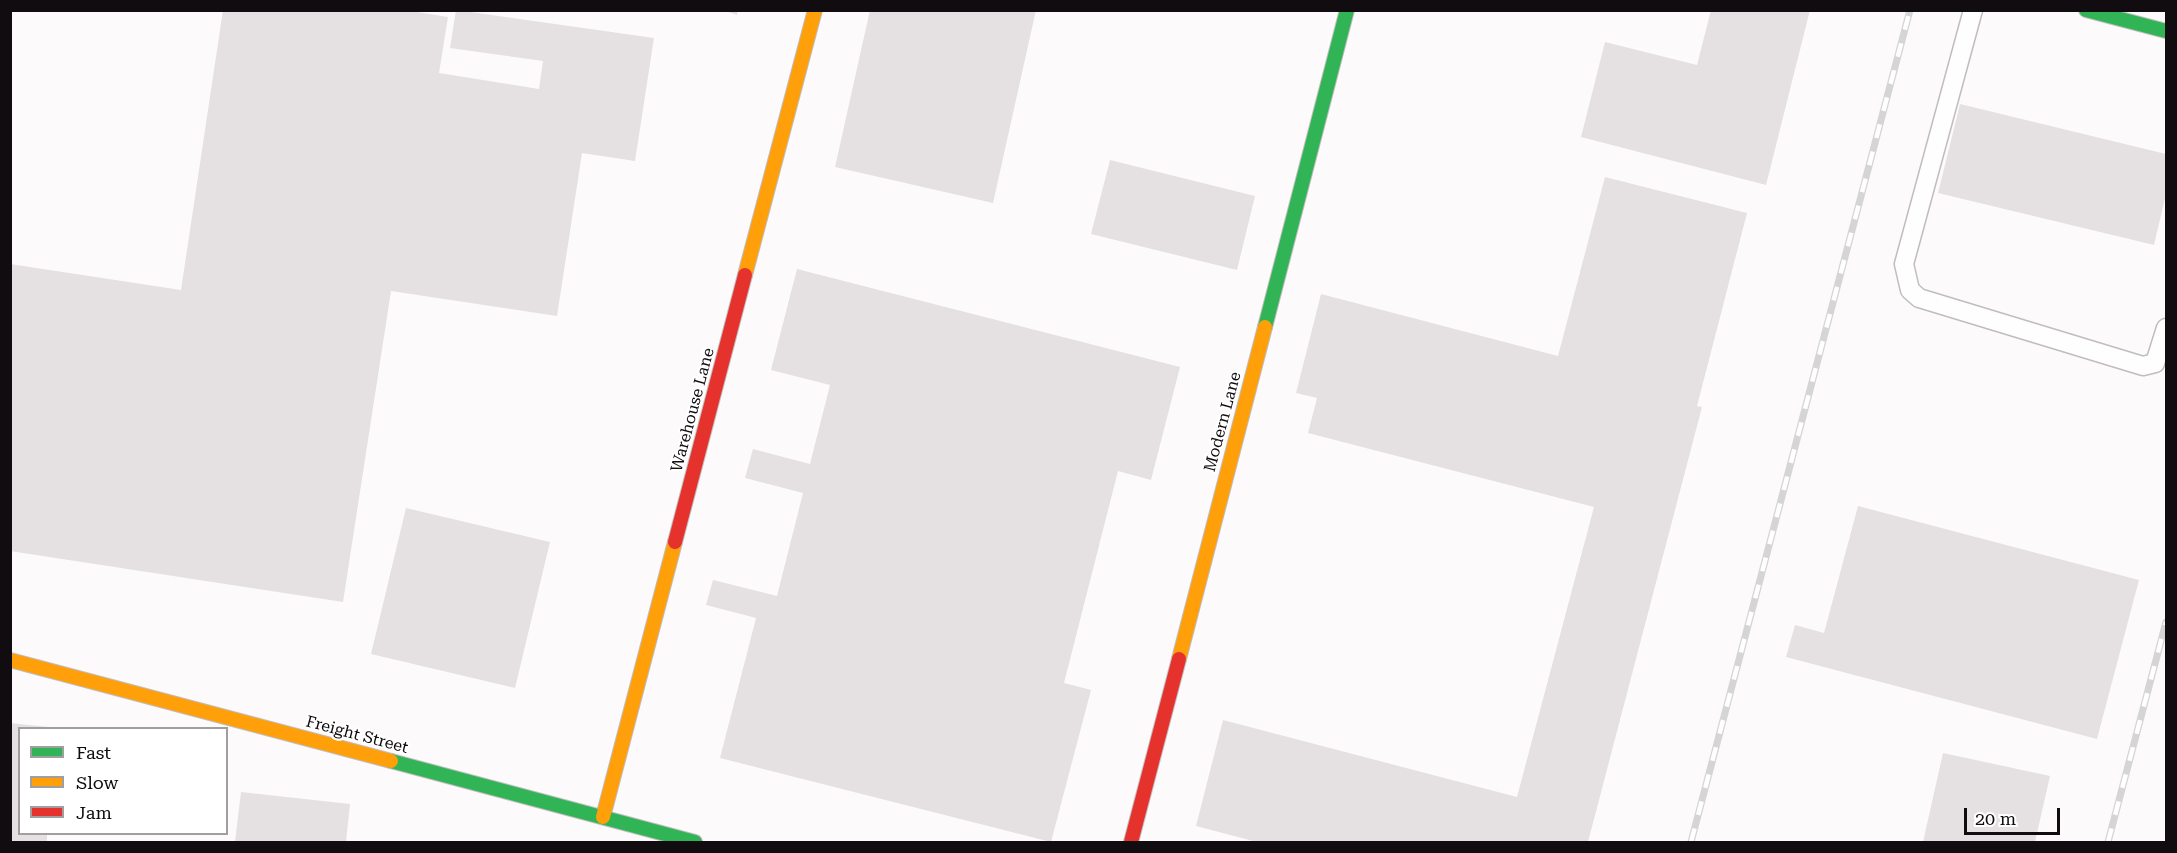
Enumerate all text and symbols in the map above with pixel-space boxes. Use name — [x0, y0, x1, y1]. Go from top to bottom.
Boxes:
street label: Warehouse Lane — [667, 346, 719, 474]
street label: Modern Lane — [1200, 370, 1246, 474]
street label: Freight Street — [304, 712, 410, 758]
legend — [18, 727, 228, 835]
text: Fast — [76, 742, 111, 763]
text: Slow — [76, 772, 118, 793]
scale bar — [1967, 796, 2063, 834]
text: Jam — [76, 802, 112, 823]
text: 20 m — [1975, 808, 2016, 829]

